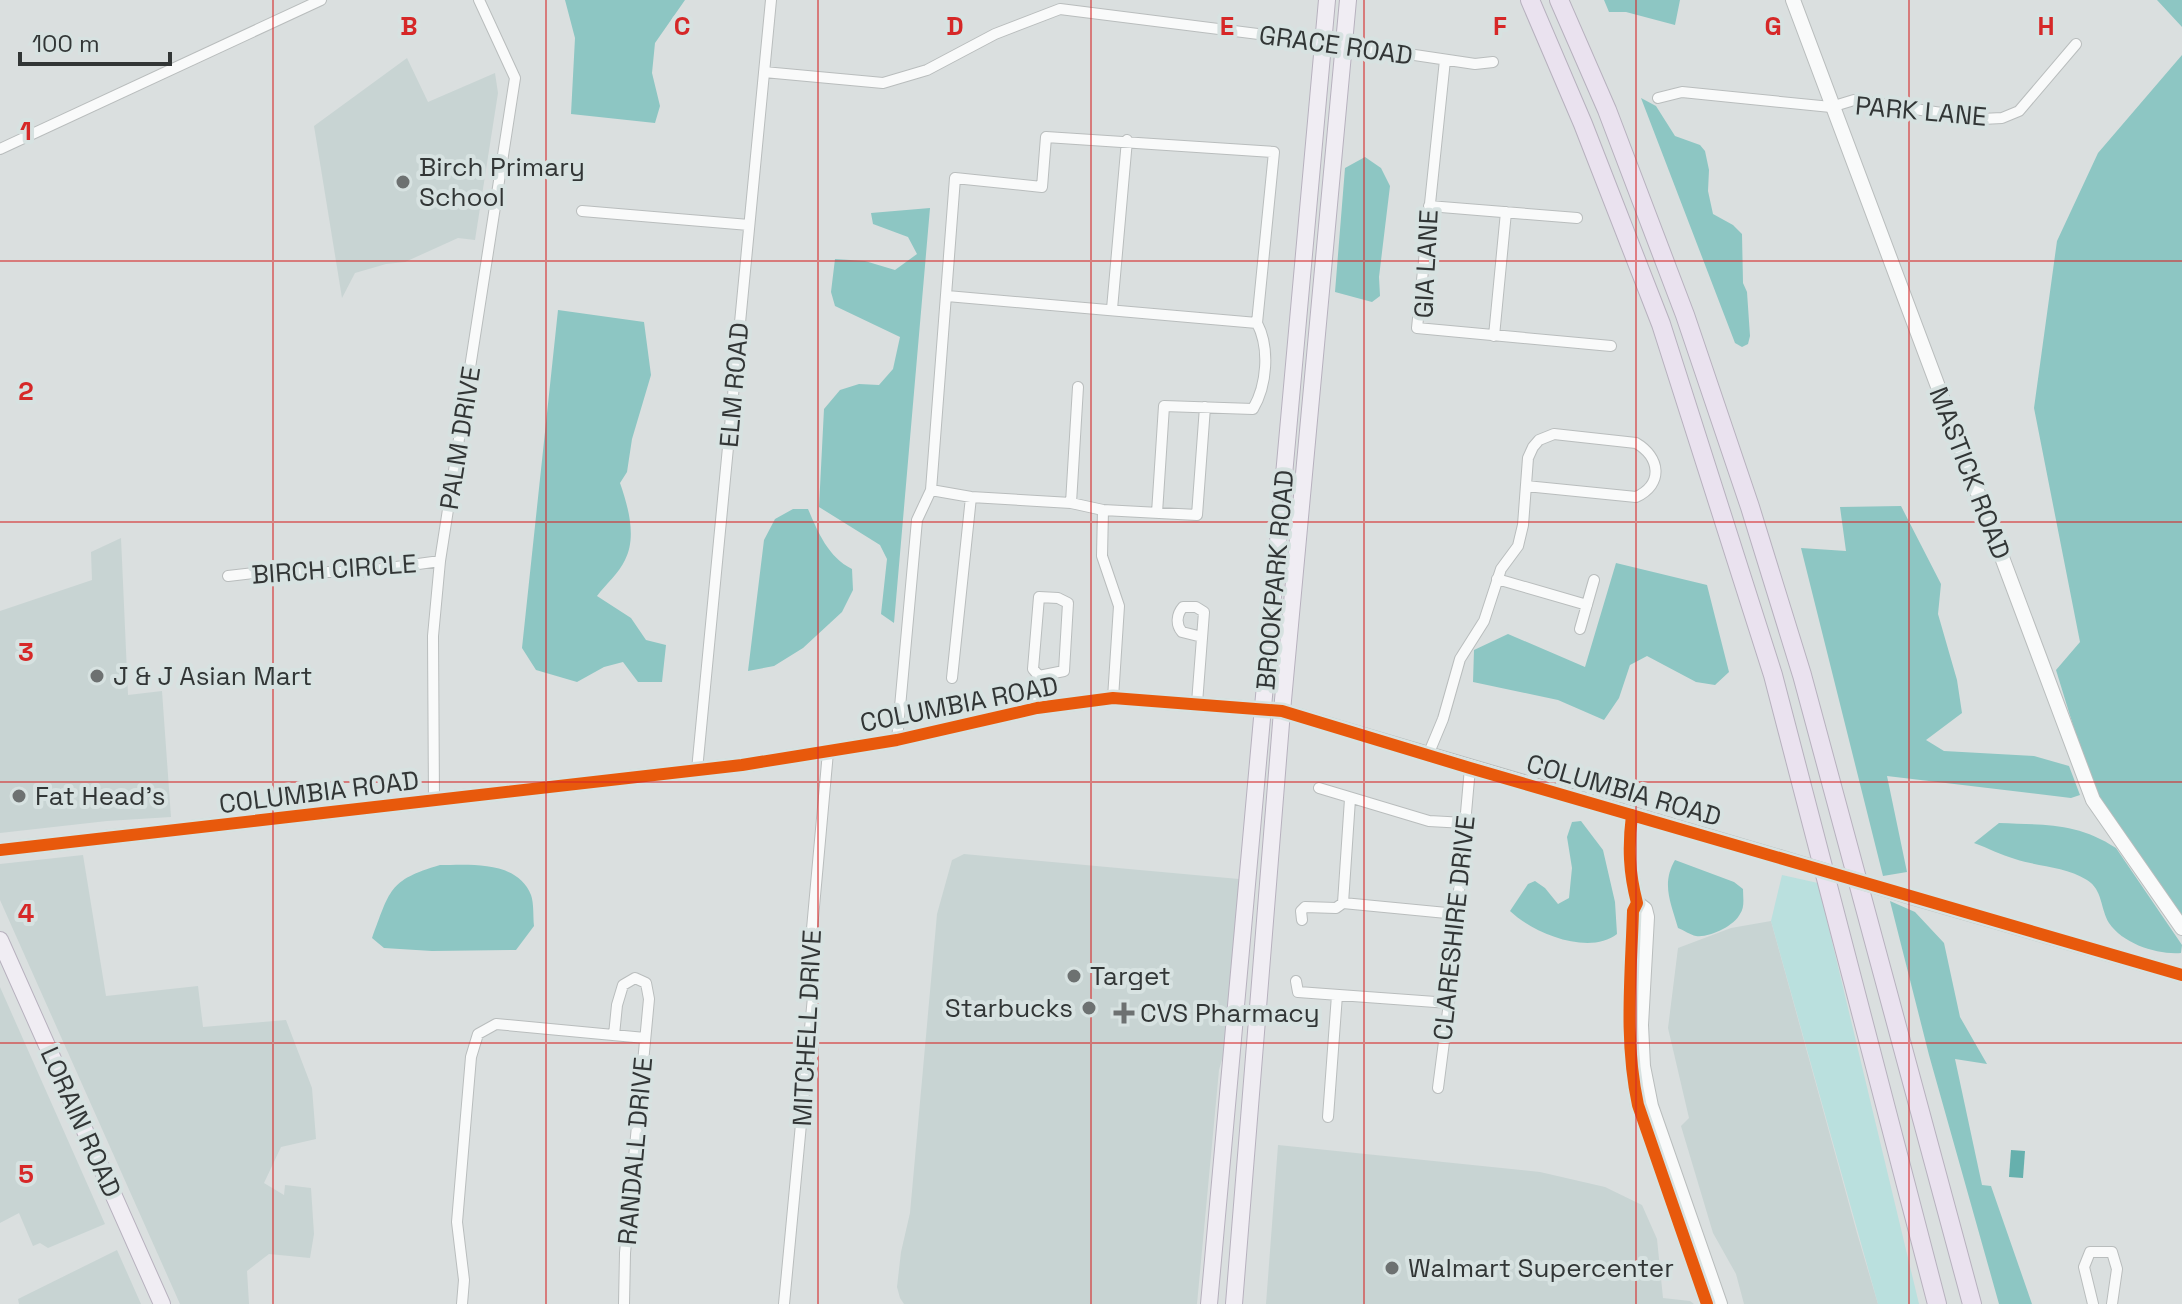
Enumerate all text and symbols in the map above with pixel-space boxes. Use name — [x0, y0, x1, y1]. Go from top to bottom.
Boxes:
text: B — [400, 9, 418, 43]
text: C — [674, 9, 690, 43]
text: D — [946, 9, 964, 43]
text: E — [1220, 9, 1234, 43]
text: F — [1493, 9, 1507, 43]
text: G — [1764, 9, 1782, 43]
text: H — [2037, 9, 2055, 43]
scale bar — [20, 16, 170, 66]
street label: GRACE ROAD — [1257, 17, 1415, 73]
text: 100 m — [32, 28, 100, 59]
street label: PARK LANE — [1854, 88, 1988, 134]
text: 1 — [20, 114, 32, 148]
place label: Birch Primary School — [419, 150, 585, 214]
marker: Birch Primary School — [394, 173, 412, 191]
street label: GIA LANE — [1406, 209, 1446, 319]
street label: ELM ROAD — [712, 321, 756, 449]
street label: PALM DRIVE — [432, 364, 488, 512]
text: 2 — [18, 374, 34, 408]
street label: MASTICK ROAD — [1922, 382, 2018, 564]
street label: BROOKPARK ROAD — [1248, 468, 1302, 692]
street label: BIRCH CIRCLE — [250, 546, 418, 592]
text: 3 — [18, 635, 34, 669]
place label: J & J Asian Mart — [113, 659, 313, 693]
marker: J & J Asian Mart — [88, 667, 106, 685]
street label: COLUMBIA ROAD — [857, 668, 1061, 740]
street label: COLUMBIA ROAD — [1523, 746, 1725, 834]
street label: COLUMBIA ROAD — [217, 763, 421, 821]
place label: Fat Head's — [35, 779, 166, 813]
marker: Fat Head's — [10, 787, 28, 805]
street label: CLARESHIRE DRIVE — [1425, 814, 1483, 1042]
text: 4 — [18, 896, 34, 930]
street label: MITCHELL DRIVE — [785, 929, 829, 1127]
place label: Target — [1090, 959, 1171, 993]
marker: Target — [1065, 967, 1083, 985]
place label: Starbucks — [945, 991, 1073, 1025]
place label: CVS Pharmacy — [1140, 996, 1320, 1030]
marker: Starbucks — [1080, 999, 1098, 1017]
marker: CVS Pharmacy — [1115, 1004, 1133, 1022]
street label: LORAIN ROAD — [33, 1041, 129, 1203]
street label: RANDALL DRIVE — [610, 1056, 660, 1246]
text: 5 — [18, 1157, 34, 1191]
place label: Walmart Supercenter — [1408, 1251, 1674, 1285]
marker: Walmart Supercenter — [1383, 1259, 1401, 1277]

